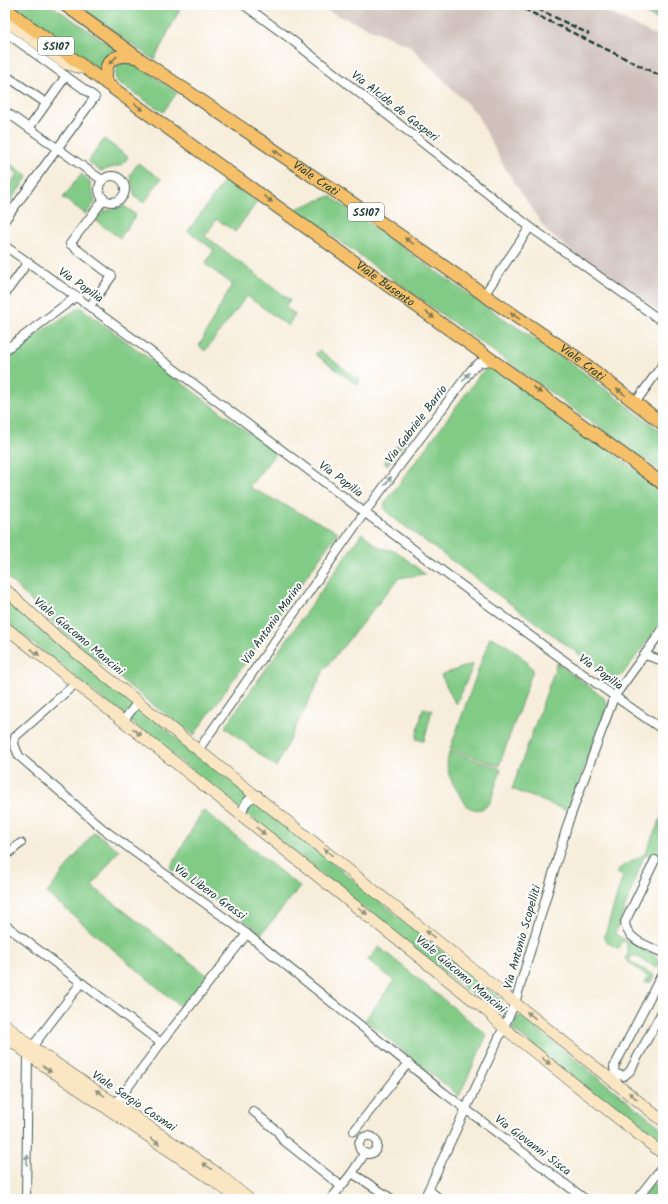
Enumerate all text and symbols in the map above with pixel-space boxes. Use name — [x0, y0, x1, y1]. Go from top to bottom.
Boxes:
road number: SS107 — [38, 37, 74, 55]
one-way arrow — [108, 56, 117, 65]
street label: Via Alcide de Gasperi — [347, 66, 443, 147]
one-way arrow — [134, 103, 144, 111]
one-way arrow — [272, 149, 283, 157]
street label: Viale Crati — [289, 156, 344, 202]
one-way arrow — [262, 195, 273, 203]
road number: SS107 — [348, 203, 384, 221]
one-way arrow — [403, 237, 414, 245]
street label: Viale Busento — [352, 257, 419, 312]
street label: Via Popilia — [54, 263, 108, 308]
one-way arrow — [425, 311, 436, 319]
one-way arrow — [510, 312, 520, 320]
street label: Viale Crati — [556, 340, 610, 387]
one-way arrow — [462, 372, 471, 383]
street label: Via Gabriele Barrio — [381, 381, 452, 467]
one-way arrow — [531, 386, 542, 394]
one-way arrow — [615, 387, 626, 396]
street label: Via Popilia — [314, 456, 367, 503]
one-way arrow — [384, 475, 392, 486]
street label: Via Antonio Marino — [237, 578, 308, 668]
street label: Viale Giacomo Mancini — [29, 593, 129, 681]
one-way arrow — [30, 647, 41, 656]
street label: Via Popilia — [574, 650, 627, 695]
one-way arrow — [132, 728, 143, 737]
one-way arrow — [255, 826, 266, 835]
one-way arrow — [323, 848, 334, 857]
street label: Via Libero Grassi — [170, 860, 251, 926]
street label: Via Antonio Scopelliti — [499, 882, 547, 991]
one-way arrow — [357, 907, 368, 916]
one-way arrow — [424, 929, 435, 938]
street label: Viale Giacomo Mancini — [411, 931, 511, 1019]
one-way arrow — [525, 1011, 536, 1020]
one-way arrow — [540, 1056, 551, 1065]
one-way arrow — [41, 1065, 53, 1072]
street label: Viale Sergio Cosmai — [88, 1066, 181, 1137]
one-way arrow — [95, 1089, 105, 1097]
one-way arrow — [627, 1092, 638, 1101]
street label: Via Giovanni Sisca — [490, 1110, 575, 1181]
one-way arrow — [149, 1137, 160, 1145]
one-way arrow — [23, 1154, 30, 1166]
one-way arrow — [202, 1162, 213, 1170]

